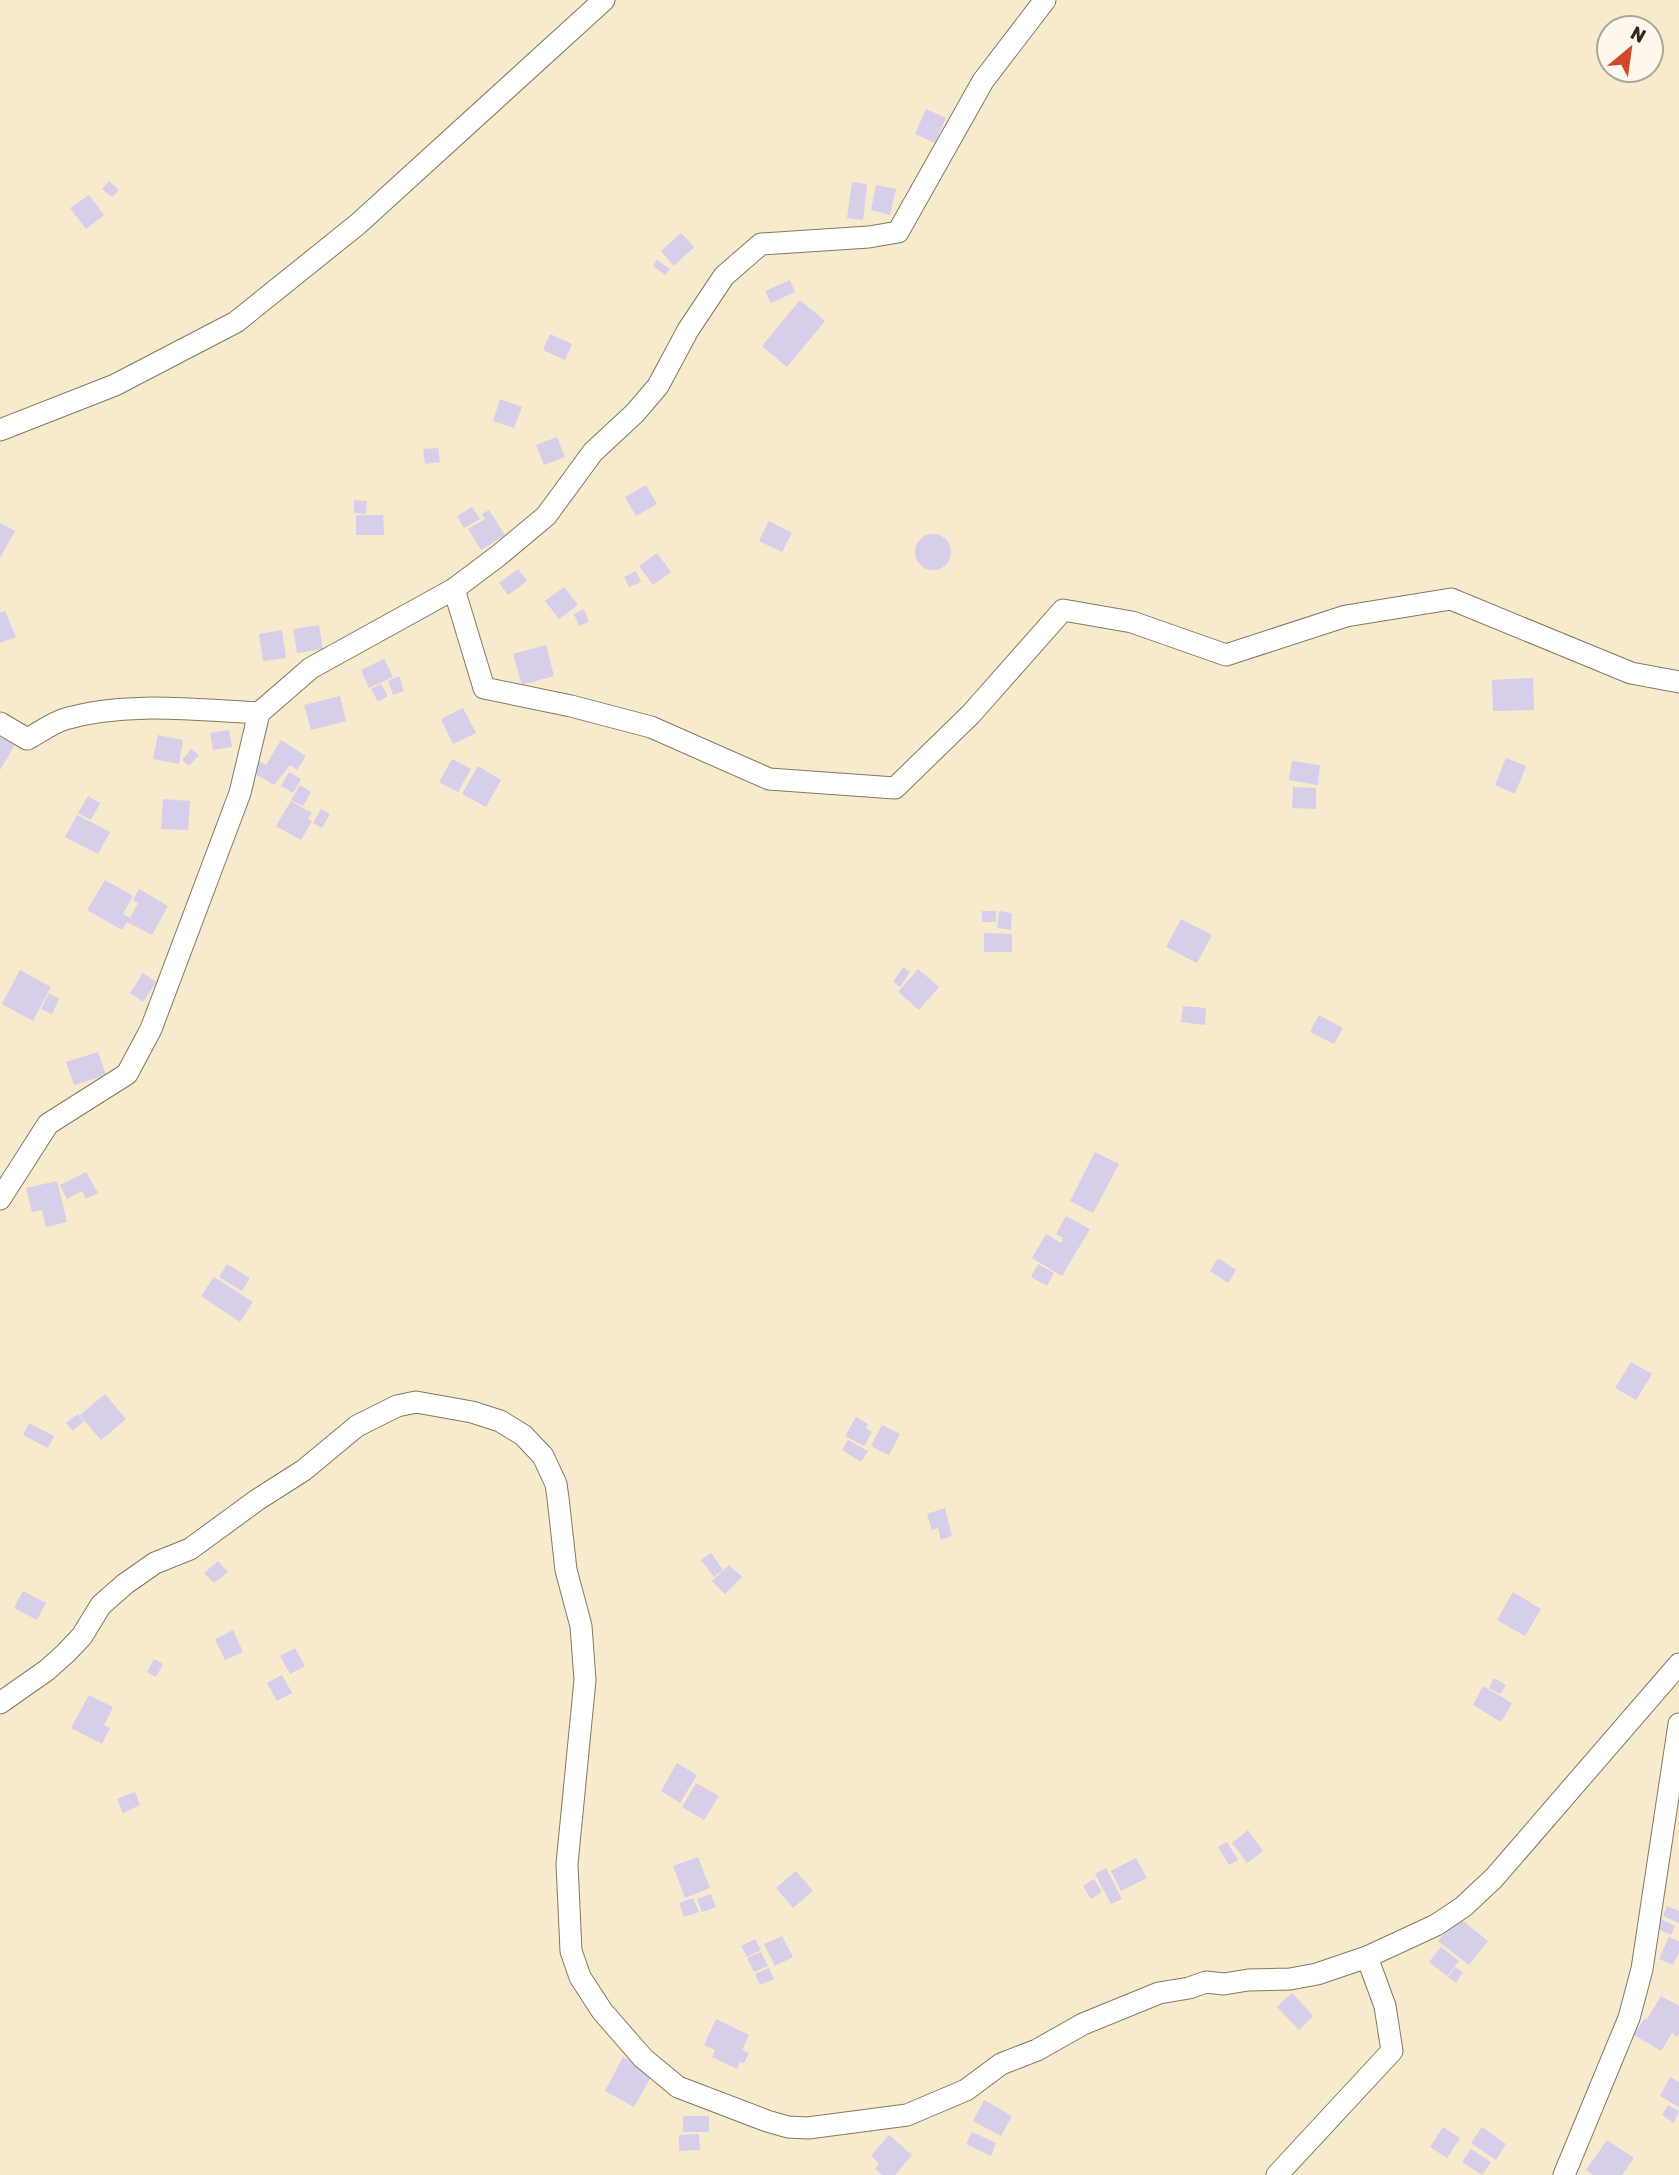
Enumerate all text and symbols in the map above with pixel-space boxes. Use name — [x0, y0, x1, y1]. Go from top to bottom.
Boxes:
north arrow — [1595, 14, 1665, 84]
text: N — [1626, 21, 1650, 48]

